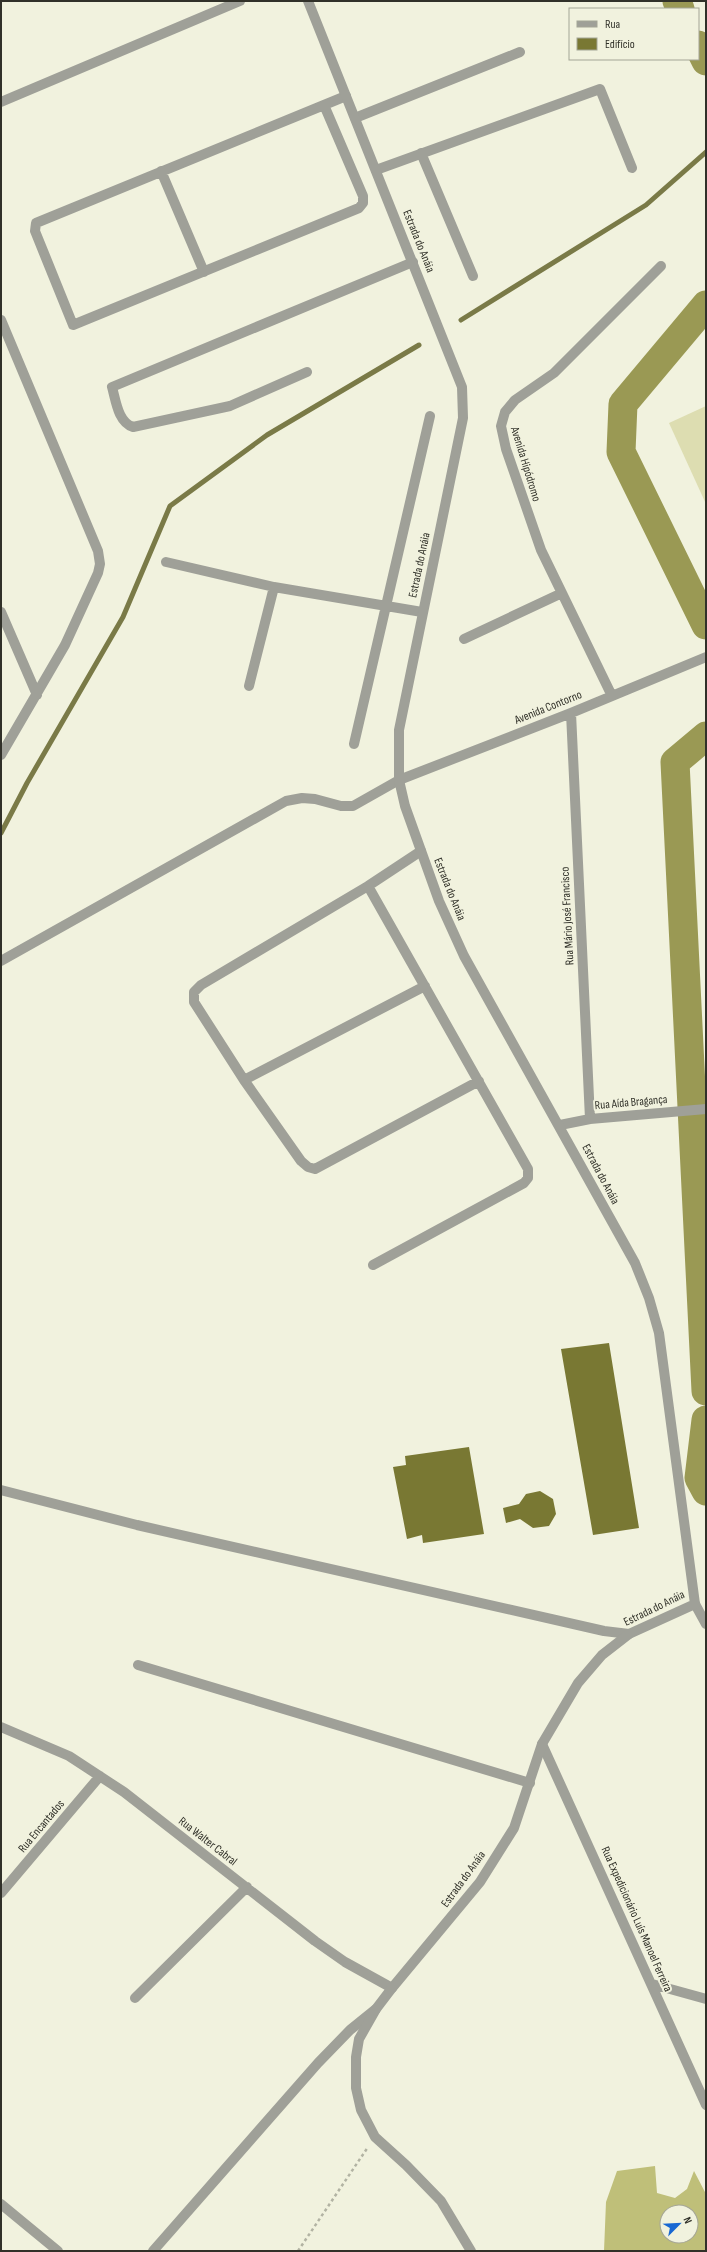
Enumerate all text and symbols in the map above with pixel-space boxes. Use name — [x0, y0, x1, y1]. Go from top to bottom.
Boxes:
legend — [569, 8, 699, 60]
text: Rua — [605, 17, 621, 32]
text: Edifício — [605, 37, 635, 52]
street label: Estrada do Anáia — [399, 208, 438, 275]
street label: Avenida Hipódromo — [507, 424, 544, 503]
street label: Estrada do Anáia — [405, 531, 434, 599]
street label: Avenida Contorno — [511, 687, 584, 728]
street label: Estrada do Anáia — [430, 856, 469, 923]
street label: Rua Mário José Francisco — [557, 866, 578, 966]
street label: Rua Aída Bragança — [594, 1092, 668, 1113]
street label: Estrada do Anáia — [578, 1141, 623, 1207]
street label: Estrada do Anáia — [621, 1587, 688, 1630]
street label: Rua Encantados — [15, 1797, 68, 1856]
street label: Rua Walter Cabral — [175, 1814, 240, 1869]
street label: Rua Expedicionário Luís Manoel Ferreira — [598, 1844, 676, 1995]
street label: Estrada do Anáia — [438, 1848, 489, 1910]
north arrow — [659, 2204, 699, 2244]
text: N — [681, 2215, 695, 2226]

